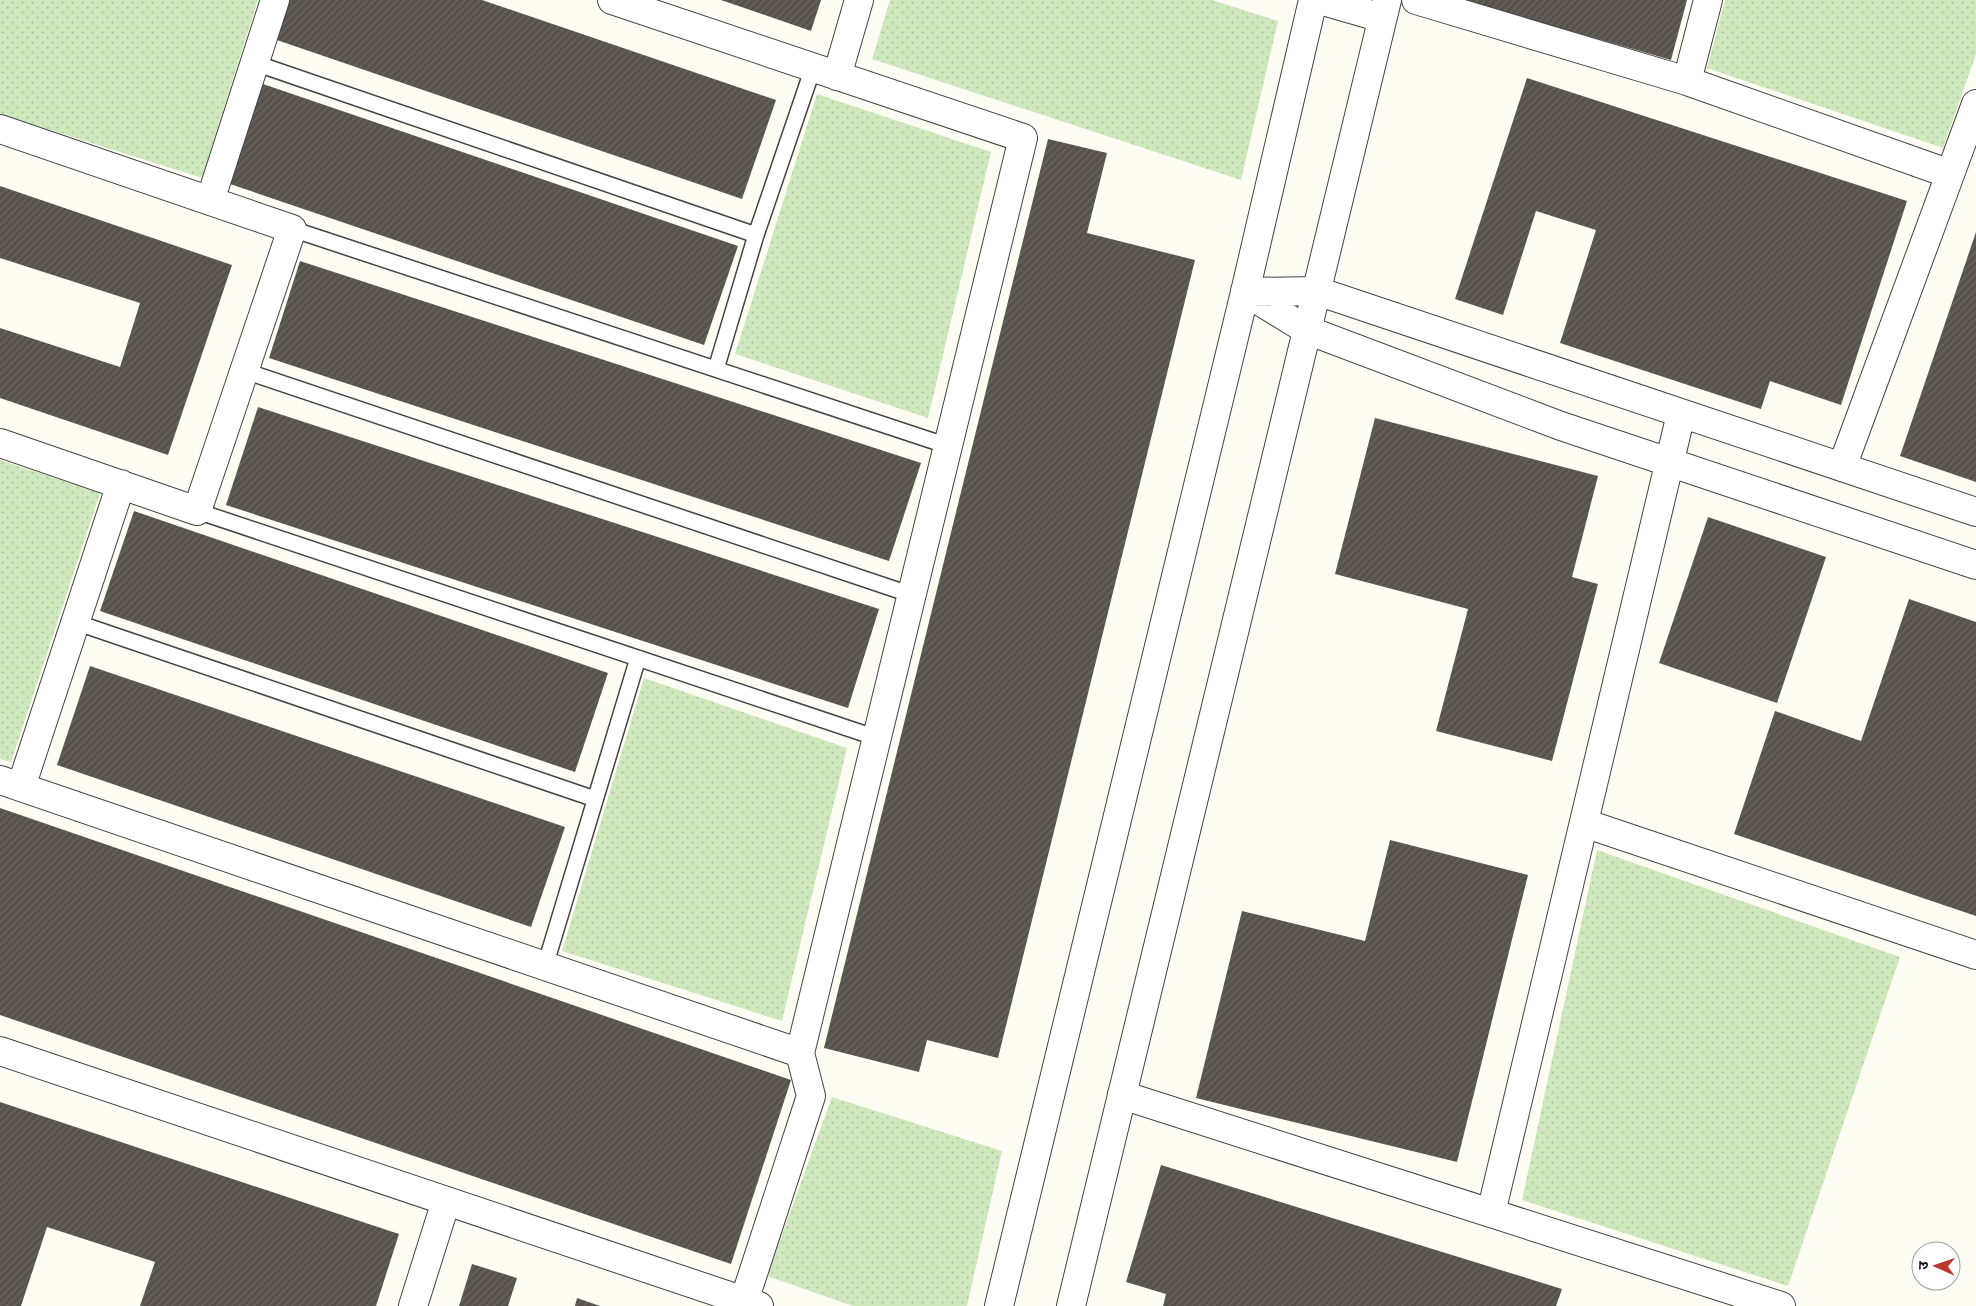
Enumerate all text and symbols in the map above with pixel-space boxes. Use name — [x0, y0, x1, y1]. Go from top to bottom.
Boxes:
north arrow — [1911, 1241, 1961, 1291]
text: उ — [1914, 1260, 1932, 1270]

